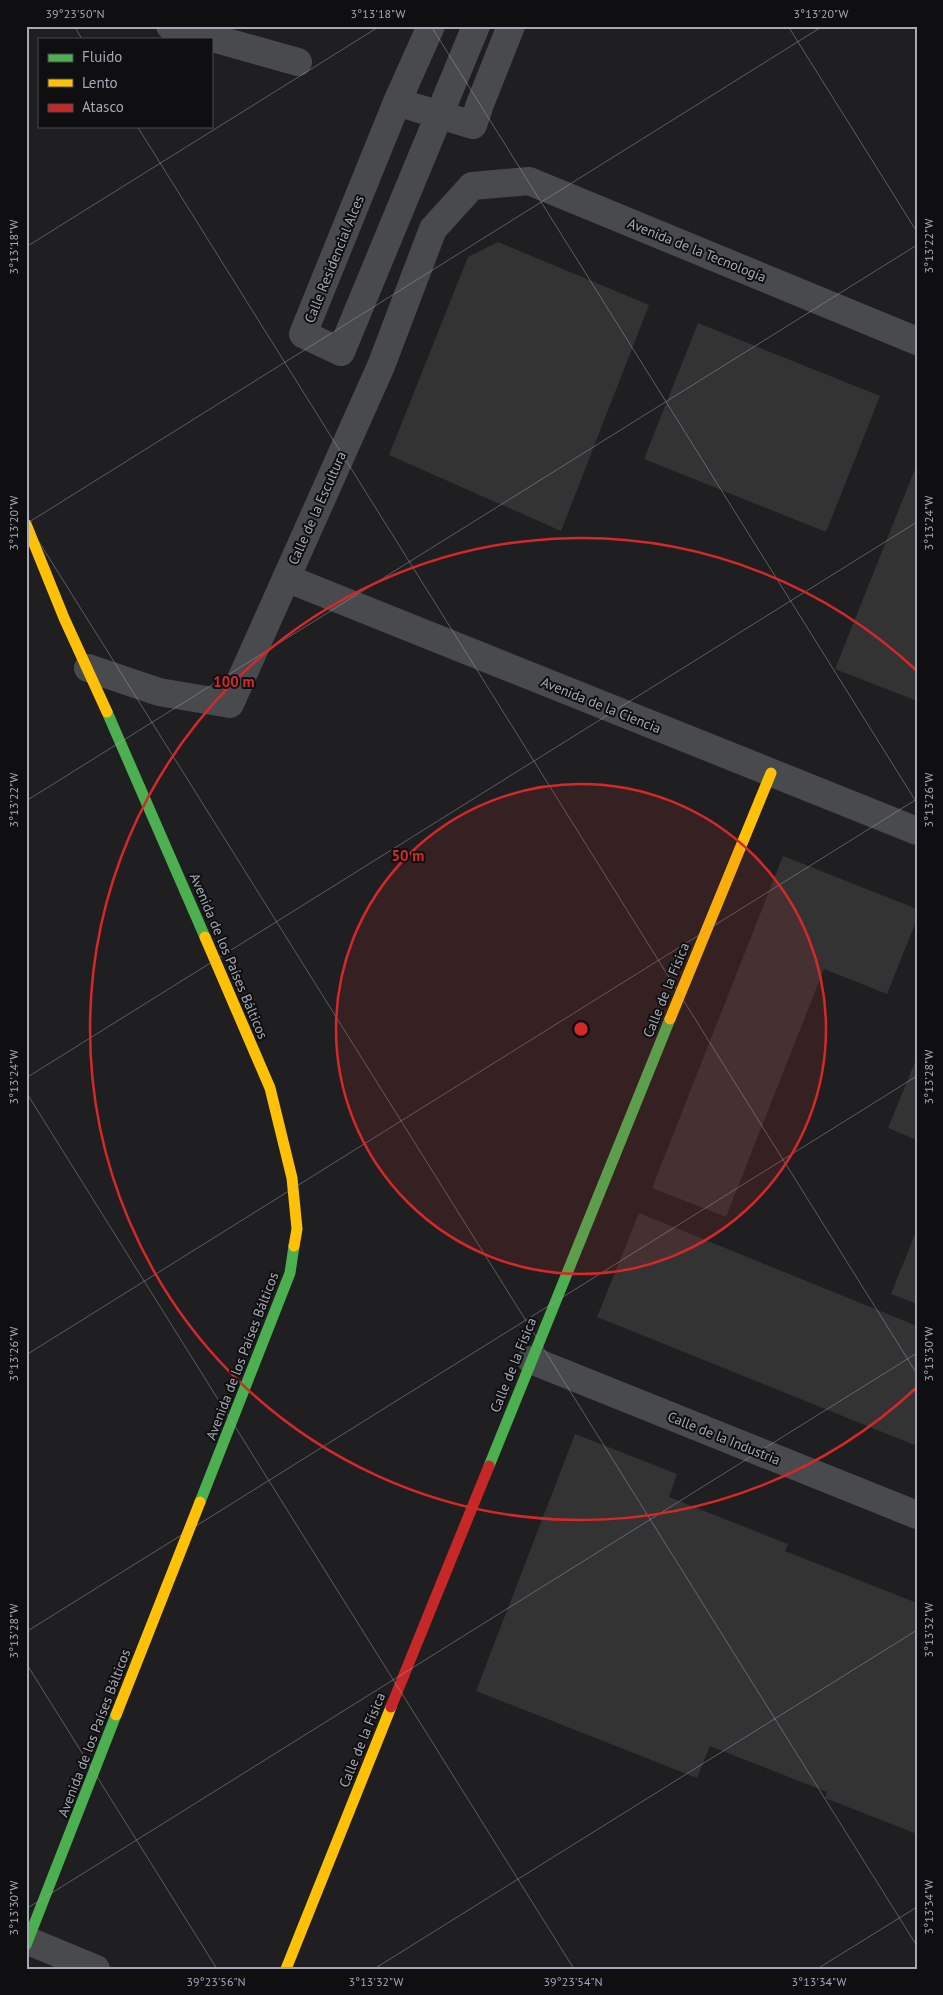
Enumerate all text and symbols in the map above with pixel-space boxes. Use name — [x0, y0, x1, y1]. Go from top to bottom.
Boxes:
text: 39°23'50"N — [45, 6, 105, 21]
text: 3°13'18"W — [351, 6, 405, 21]
text: 3°13'20"W — [794, 6, 848, 21]
legend — [38, 38, 212, 128]
text: Fluido — [82, 47, 122, 66]
text: Lento — [82, 73, 118, 92]
text: Atasco — [82, 97, 124, 116]
street label: Calle Residencial Alces — [300, 192, 368, 325]
street label: Avenida de la Tecnología — [625, 214, 769, 286]
text: 3°13'22"W — [921, 219, 936, 273]
text: 3°13'18"W — [6, 220, 21, 274]
street label: Calle de la Escultura — [284, 448, 350, 567]
text: 3°13'20"W — [6, 496, 21, 550]
text: 3°13'24"W — [921, 496, 936, 550]
text: 100 m — [213, 672, 255, 691]
street label: Avenida de la Ciencia — [538, 673, 664, 737]
text: 3°13'22"W — [6, 773, 21, 827]
text: 3°13'26"W — [921, 773, 936, 827]
text: 50 m — [392, 846, 424, 865]
street label: Avenida de los Países Bálticos — [186, 870, 272, 1042]
street label: Calle de la Física — [639, 940, 693, 1040]
centre of rings — [572, 1020, 590, 1038]
text: 3°13'24"W — [6, 1050, 21, 1104]
text: 3°13'28"W — [921, 1050, 936, 1104]
street label: Avenida de los Países Bálticos — [202, 1269, 282, 1443]
street label: Calle de la Física — [486, 1315, 540, 1415]
text: 3°13'26"W — [6, 1327, 21, 1381]
text: 3°13'30"W — [921, 1327, 936, 1381]
street label: Calle de la Industria — [665, 1407, 783, 1469]
text: 3°13'32"W — [921, 1603, 936, 1657]
text: 3°13'28"W — [6, 1604, 21, 1658]
street label: Avenida de los Países Bálticos — [54, 1646, 134, 1820]
street label: Calle de la Física — [335, 1690, 389, 1790]
text: 3°13'34"W — [921, 1880, 936, 1934]
text: 3°13'30"W — [6, 1881, 21, 1935]
text: 39°23'56"N — [186, 1974, 246, 1989]
text: 3°13'32"W — [349, 1974, 403, 1989]
text: 39°23'54"N — [543, 1974, 603, 1989]
text: 3°13'34"W — [792, 1974, 846, 1989]

